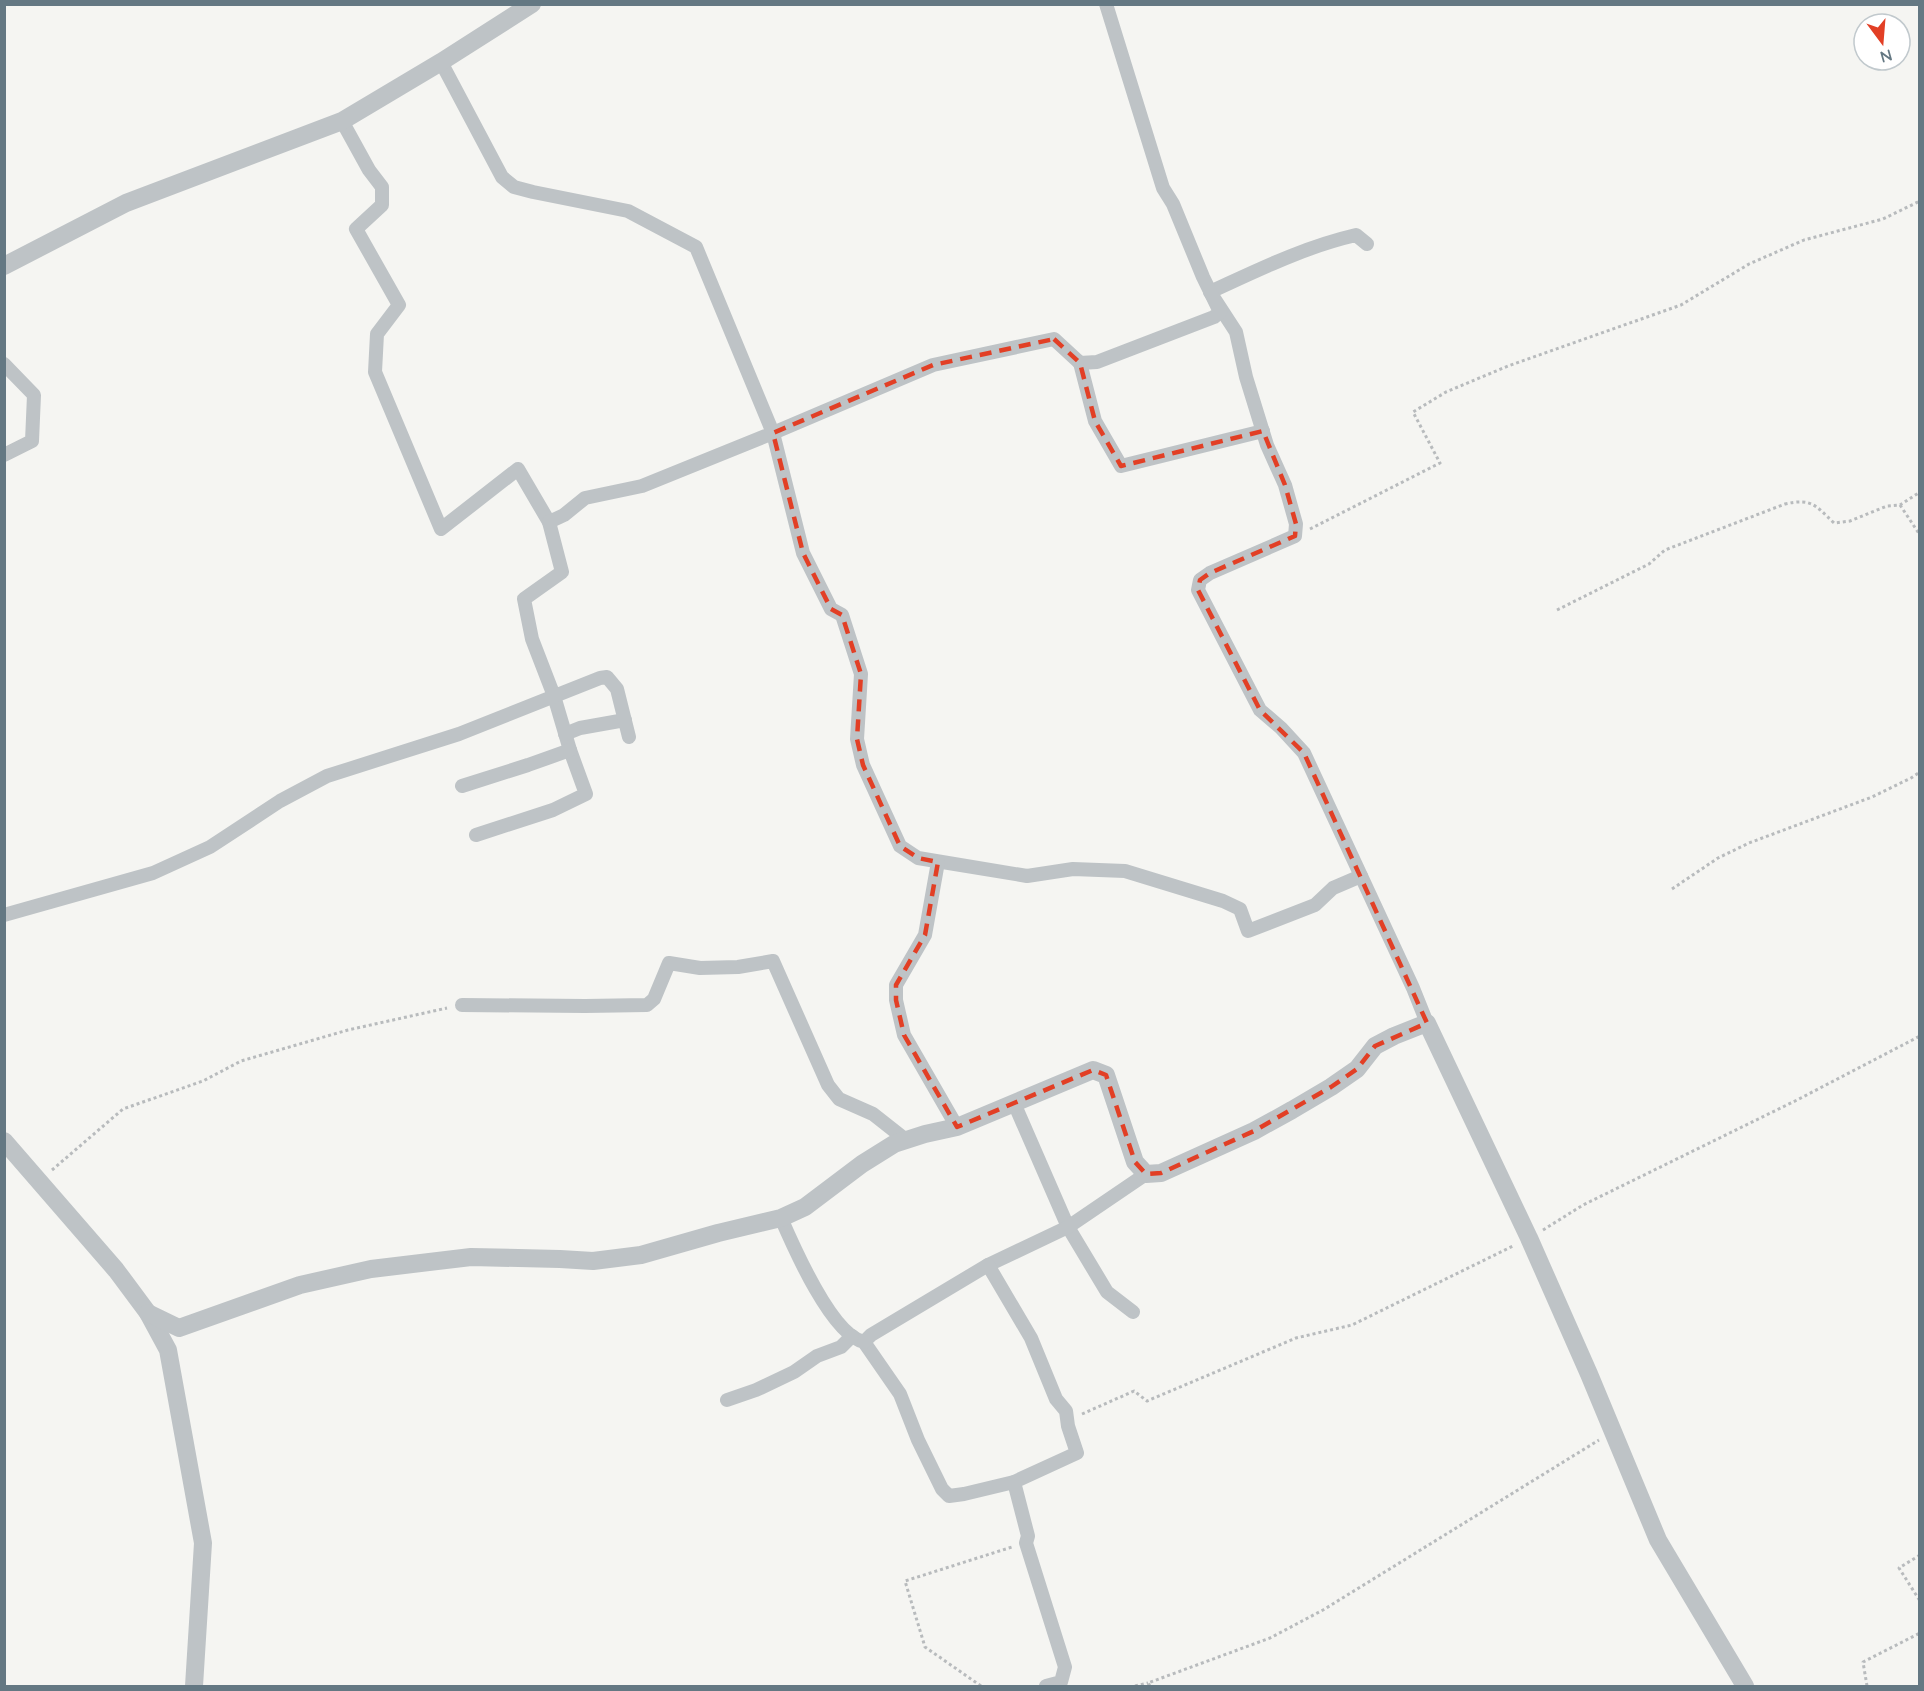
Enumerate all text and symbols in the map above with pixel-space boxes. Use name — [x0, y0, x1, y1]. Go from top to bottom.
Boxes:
north arrow — [1852, 12, 1912, 72]
text: N — [1878, 45, 1895, 68]

